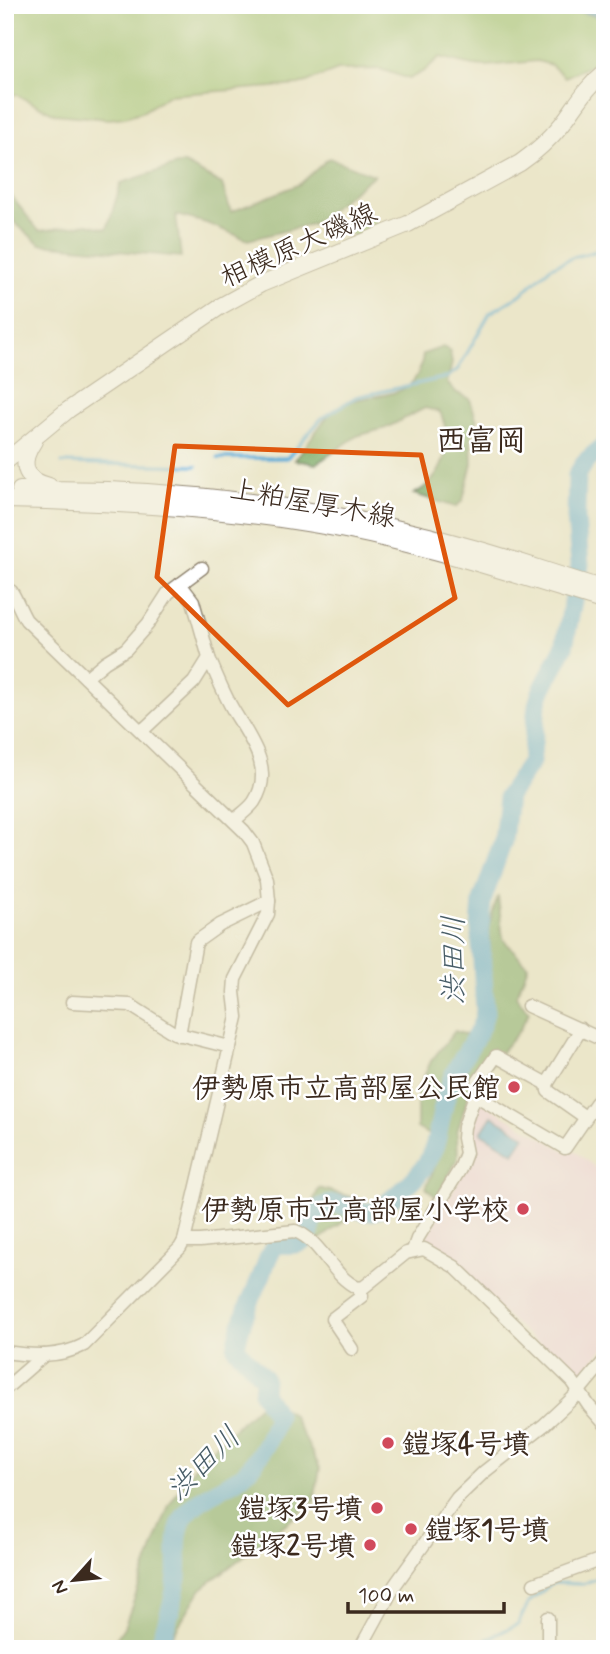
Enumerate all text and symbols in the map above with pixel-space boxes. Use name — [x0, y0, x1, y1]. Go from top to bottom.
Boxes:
street label: 相模原大磯線 — [215, 195, 383, 297]
district label: 西富岡 — [436, 422, 526, 461]
street label: 上粕屋厚木線 — [227, 472, 399, 537]
water label: 渋田川 — [435, 915, 474, 1005]
place label: 伊勢原市立高部屋公民館 — [192, 1071, 500, 1108]
marker: 伊勢原市立高部屋公民館 — [506, 1079, 522, 1095]
place label: 伊勢原市立高部屋小学校 — [201, 1193, 509, 1230]
marker: 伊勢原市立高部屋小学校 — [515, 1201, 531, 1217]
water label: 渋田川 — [158, 1418, 250, 1510]
place label: 鎧塚4号墳 — [402, 1427, 530, 1464]
marker: 鎧塚4号墳 — [380, 1435, 396, 1451]
place label: 鎧塚3号墳 — [238, 1492, 363, 1529]
marker: 鎧塚3号墳 — [369, 1500, 385, 1516]
place label: 鎧塚1号墳 — [425, 1513, 550, 1550]
marker: 鎧塚1号墳 — [403, 1521, 419, 1537]
place label: 鎧塚2号墳 — [230, 1529, 356, 1566]
marker: 鎧塚2号墳 — [362, 1537, 378, 1553]
north arrow — [38, 1546, 108, 1616]
scale bar — [348, 1570, 503, 1614]
text: N — [46, 1576, 74, 1598]
text: 100 m — [358, 1582, 414, 1610]

